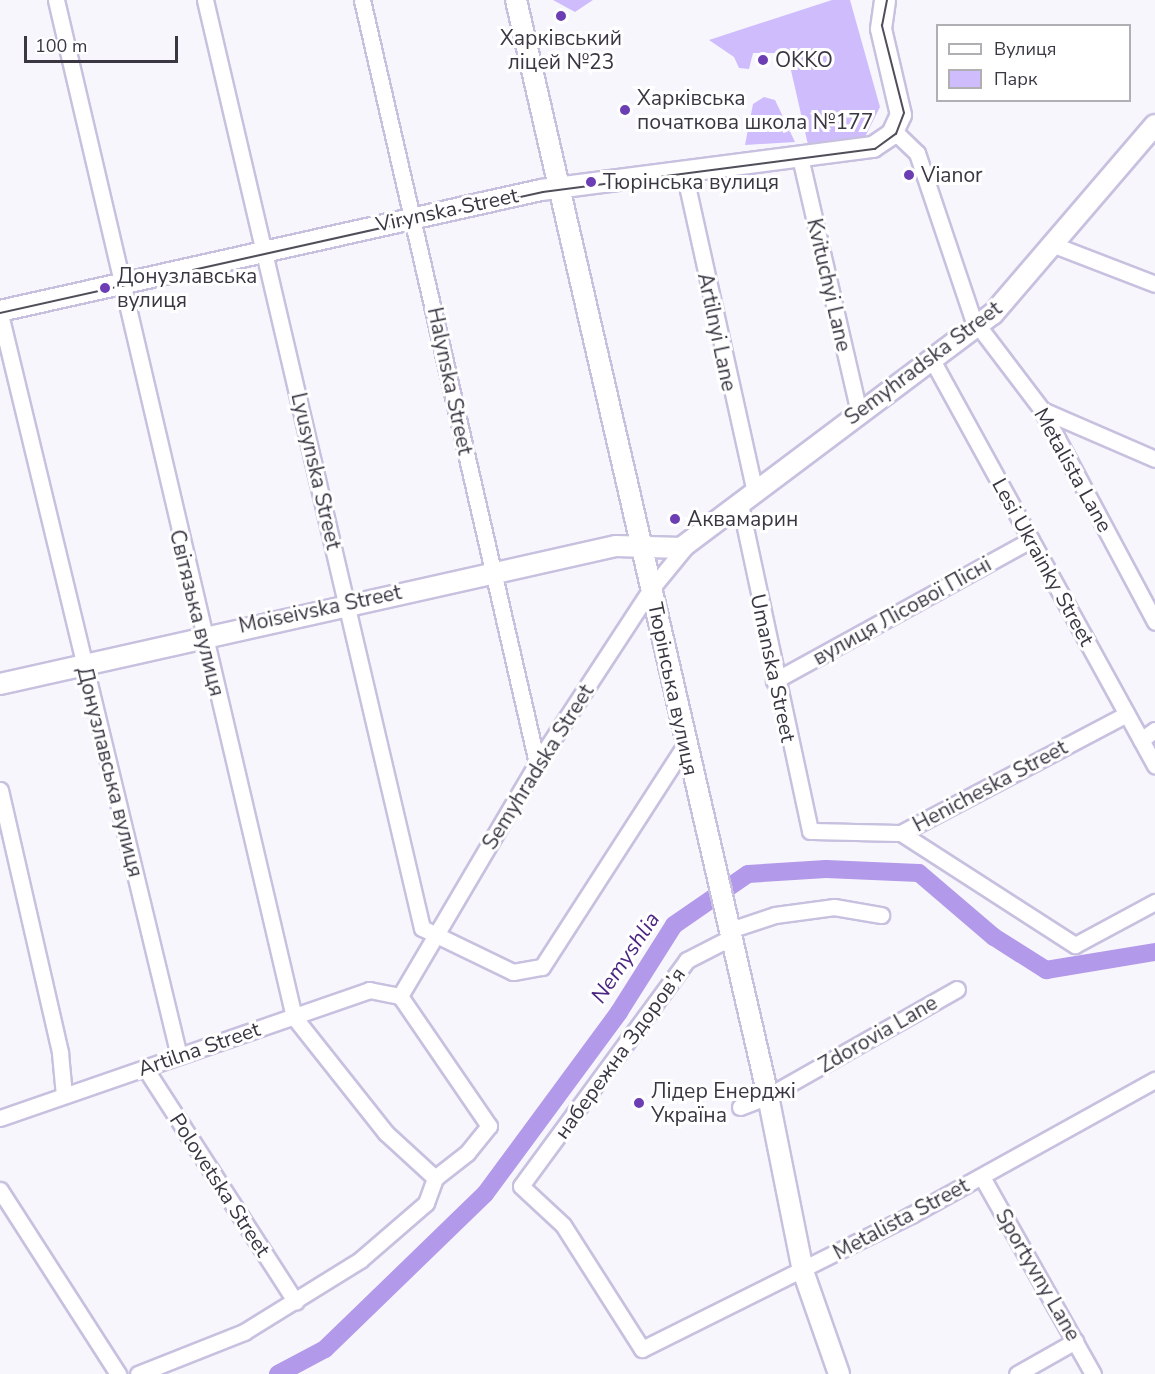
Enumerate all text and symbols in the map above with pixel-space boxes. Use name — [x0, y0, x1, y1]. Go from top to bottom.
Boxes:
marker: Харківський ліцей №23 — [554, 9, 568, 23]
scale bar — [27, 24, 182, 62]
legend — [936, 24, 1131, 102]
place label: Харківський ліцей №23 — [500, 25, 622, 75]
text: 100 m — [35, 34, 87, 58]
text: Вулиця — [994, 37, 1056, 61]
place label: OKKO — [775, 47, 833, 73]
marker: OKKO — [756, 53, 770, 67]
text: Парк — [994, 67, 1037, 91]
place label: Харківська початкова школа №177 — [637, 85, 873, 135]
marker: Харківська початкова школа №177 — [618, 103, 632, 117]
place label: Vianor — [921, 162, 983, 188]
marker: Vianor — [902, 168, 916, 182]
place label: Тюрінська вулиця — [603, 169, 779, 195]
marker: Тюрінська вулиця — [584, 175, 598, 189]
street label: Virynska Street — [374, 183, 520, 237]
street label: Kvituchyi Lane — [801, 216, 857, 354]
place label: Донузлавська вулиця — [117, 263, 257, 313]
street label: Artilnyi Lane — [692, 271, 742, 393]
marker: Донузлавська вулиця — [98, 281, 112, 295]
street label: Semyhradska Street — [840, 296, 1006, 430]
street label: Halynska Street — [422, 305, 478, 457]
street label: Lyusynska Street — [286, 390, 346, 552]
street label: Metalista Lane — [1028, 403, 1118, 537]
street label: Lesi Ukrainky Street — [987, 474, 1099, 650]
place label: Аквамарин — [687, 506, 798, 532]
marker: Аквамарин — [668, 512, 682, 526]
street label: Світязька вулиця — [164, 527, 230, 699]
street label: вулиця Лісової Пісні — [808, 551, 996, 671]
street label: Moiseivska Street — [236, 579, 404, 639]
street label: Umanska Street — [745, 592, 801, 744]
street label: Тюрінська вулиця — [642, 600, 704, 778]
street label: Донузлавська вулиця — [72, 664, 148, 880]
street label: Semyhradska Street — [477, 680, 599, 854]
street label: Henicheska Street — [909, 735, 1071, 837]
water label: Nemyshlia — [586, 907, 666, 1009]
street label: набережна Здоров’я — [549, 962, 691, 1144]
street label: Zdorovia Lane — [814, 990, 942, 1078]
street label: Artilna Street — [135, 1016, 263, 1082]
place label: Лідер Енерджі Україна — [651, 1078, 796, 1128]
marker: Лідер Енерджі Україна — [632, 1096, 646, 1110]
street label: Polovetska Street — [164, 1109, 276, 1261]
street label: Metalista Street — [829, 1173, 973, 1265]
street label: Sportyvny Lane — [990, 1205, 1086, 1345]

